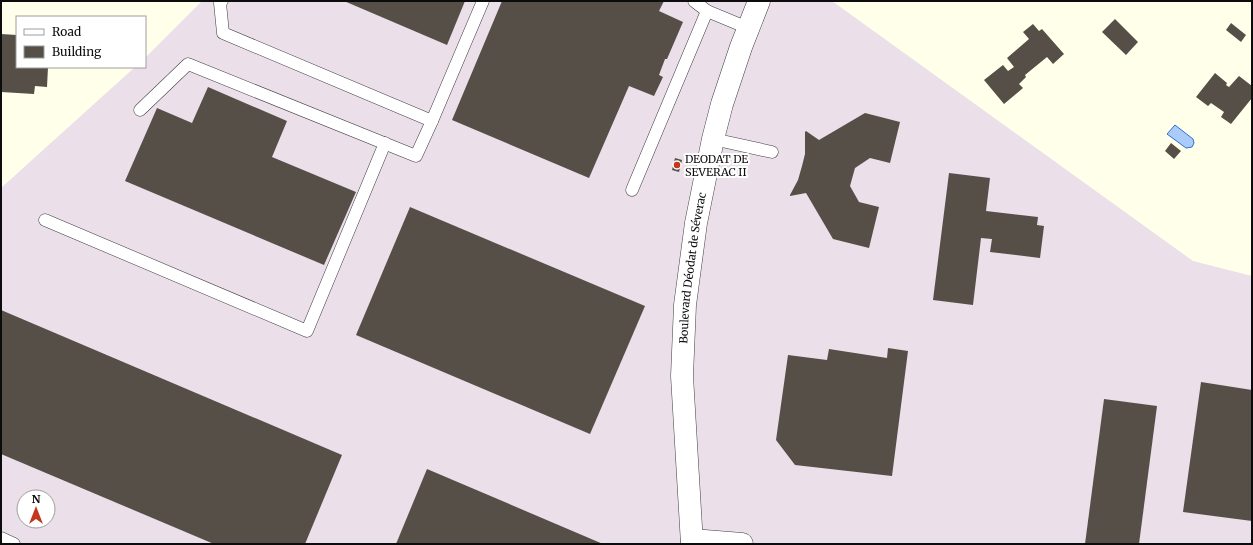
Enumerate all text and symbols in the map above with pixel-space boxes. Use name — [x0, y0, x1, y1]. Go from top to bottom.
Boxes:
legend — [16, 16, 146, 68]
text: Road — [52, 24, 81, 39]
text: Building — [52, 44, 102, 59]
place label: DEODAT DE SEVERAC II — [685, 152, 748, 179]
marker: DEODAT DE SEVERAC II — [672, 160, 682, 170]
street label: Boulevard Déodat de Séverac — [676, 191, 709, 344]
north arrow — [16, 489, 56, 529]
text: N — [32, 492, 41, 506]

